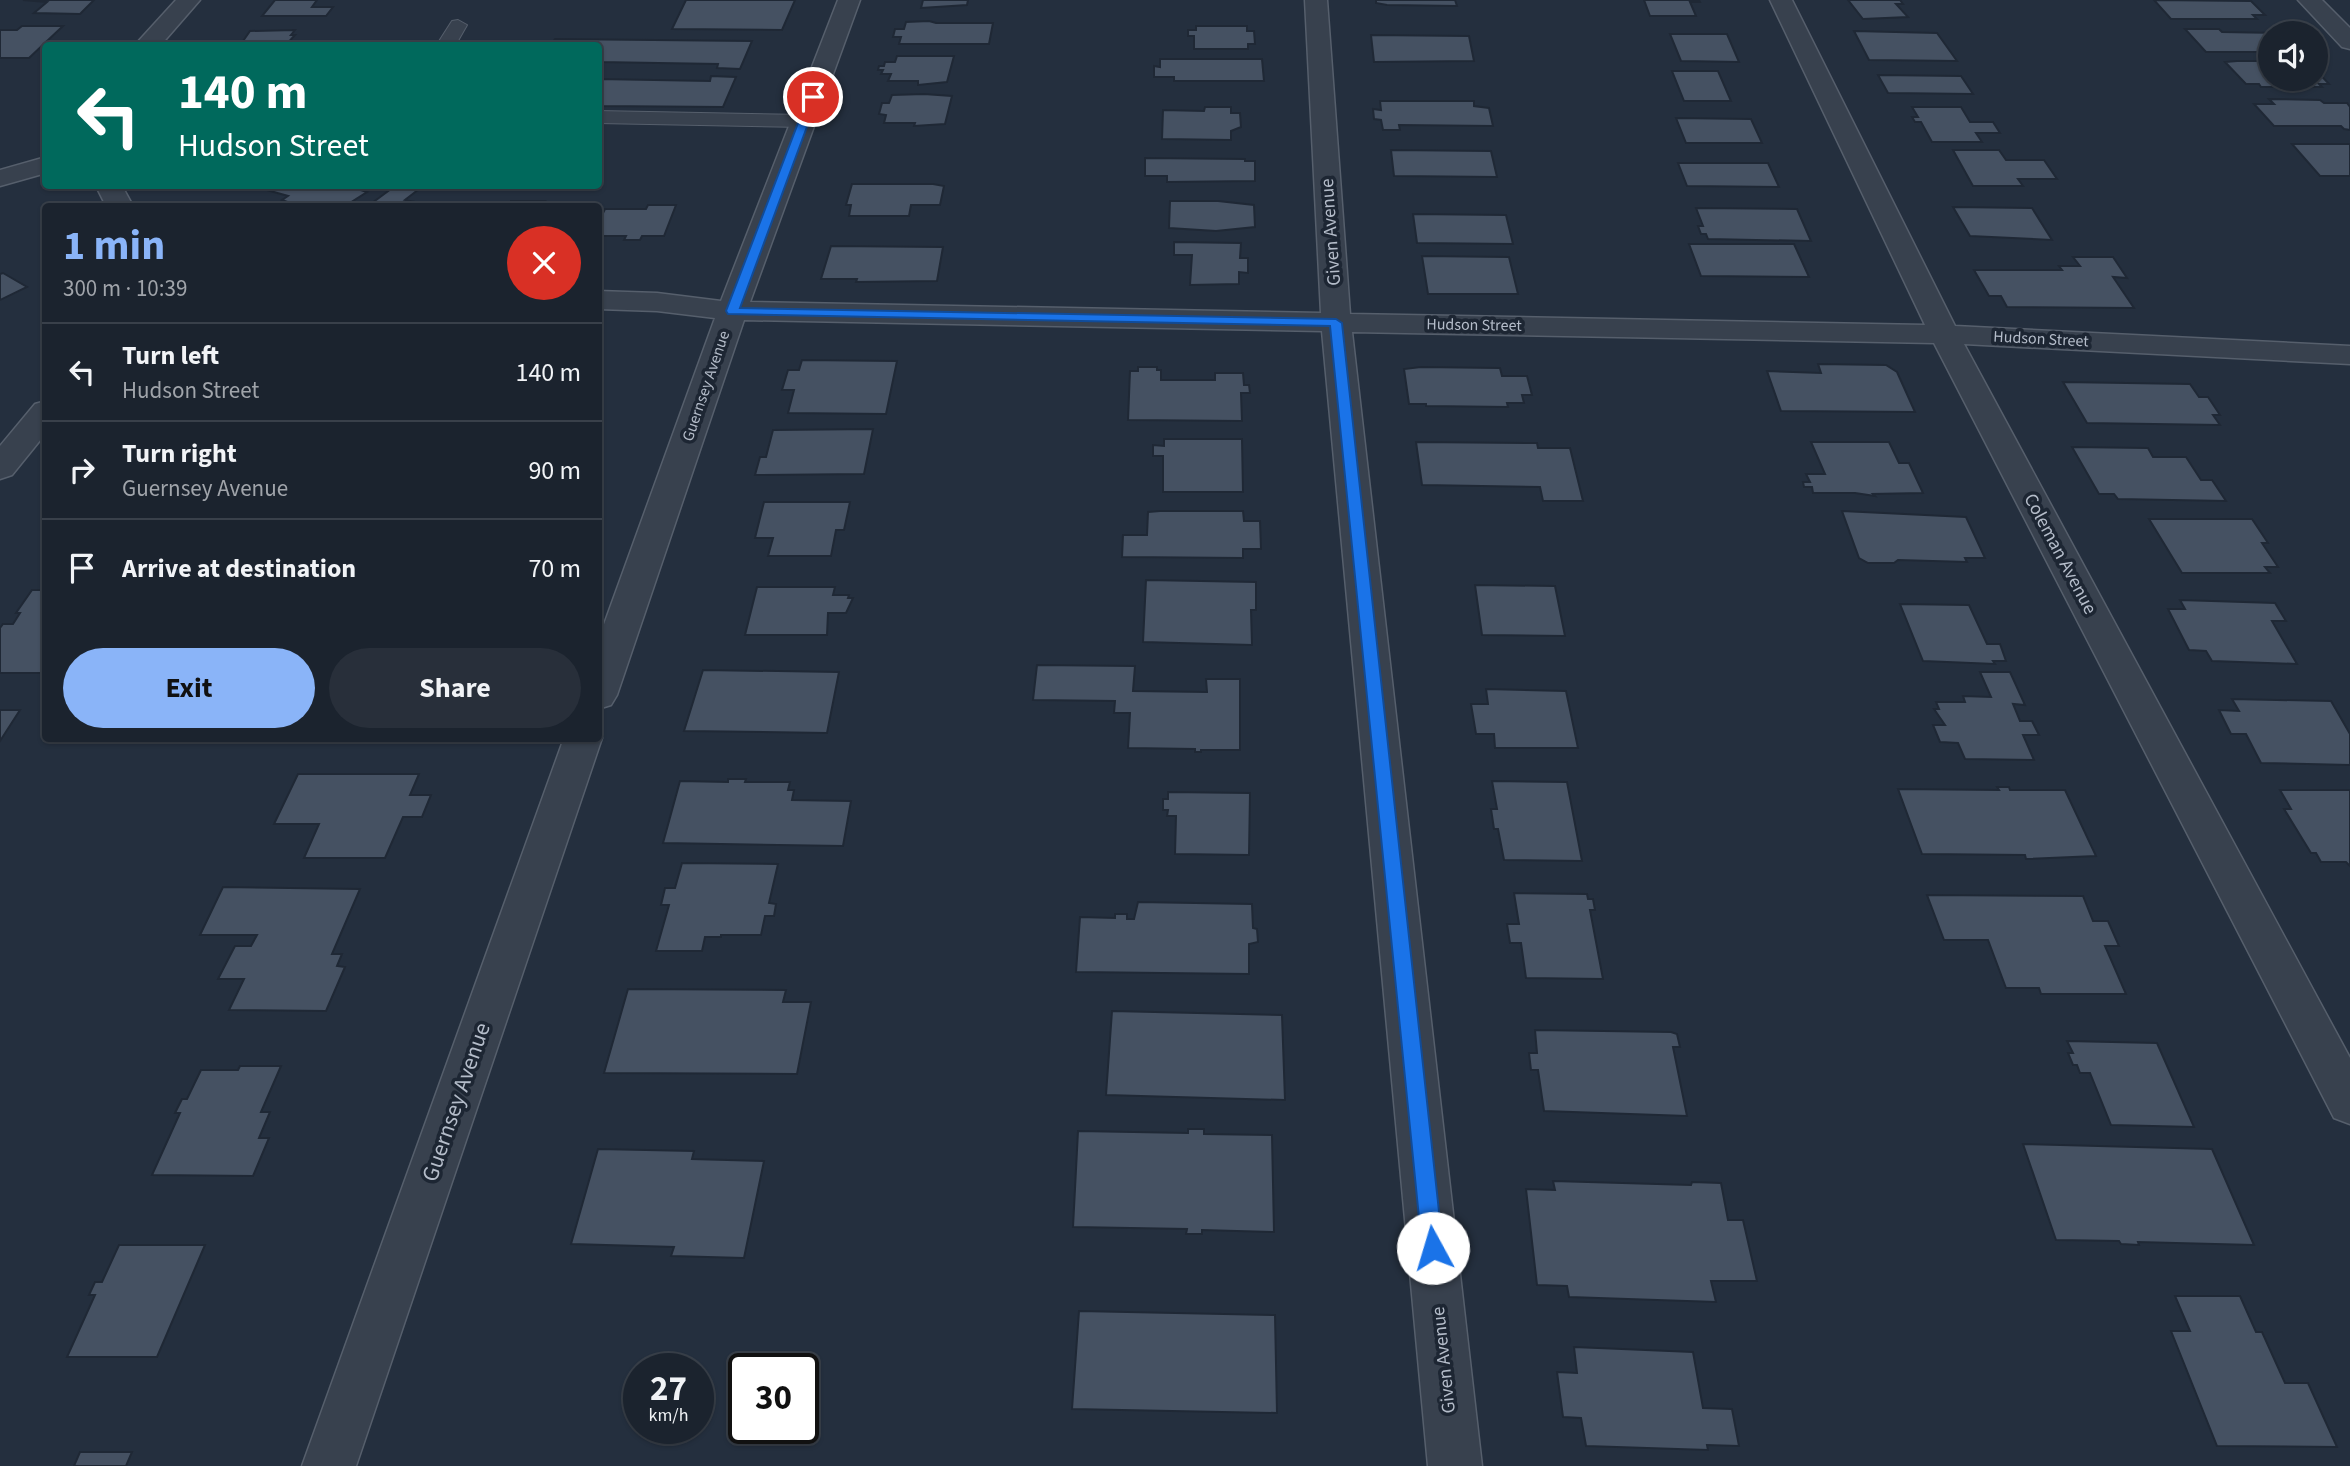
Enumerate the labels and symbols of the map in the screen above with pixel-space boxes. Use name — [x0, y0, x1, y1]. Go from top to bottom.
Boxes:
pin — [783, 67, 843, 127]
street label: Given Avenue — [1314, 178, 1348, 286]
street label: Hudson Street — [1426, 313, 1522, 337]
street label: Hudson Street — [1993, 326, 2090, 353]
street label: Guernsey Avenue — [677, 328, 735, 444]
street label: Coleman Avenue — [2017, 489, 2103, 619]
street label: Guernsey Avenue — [413, 1018, 499, 1186]
position arrow — [1396, 1211, 1470, 1285]
street label: Given Avenue — [1425, 1305, 1463, 1415]
speed limit sign: 30 — [728, 1353, 819, 1444]

